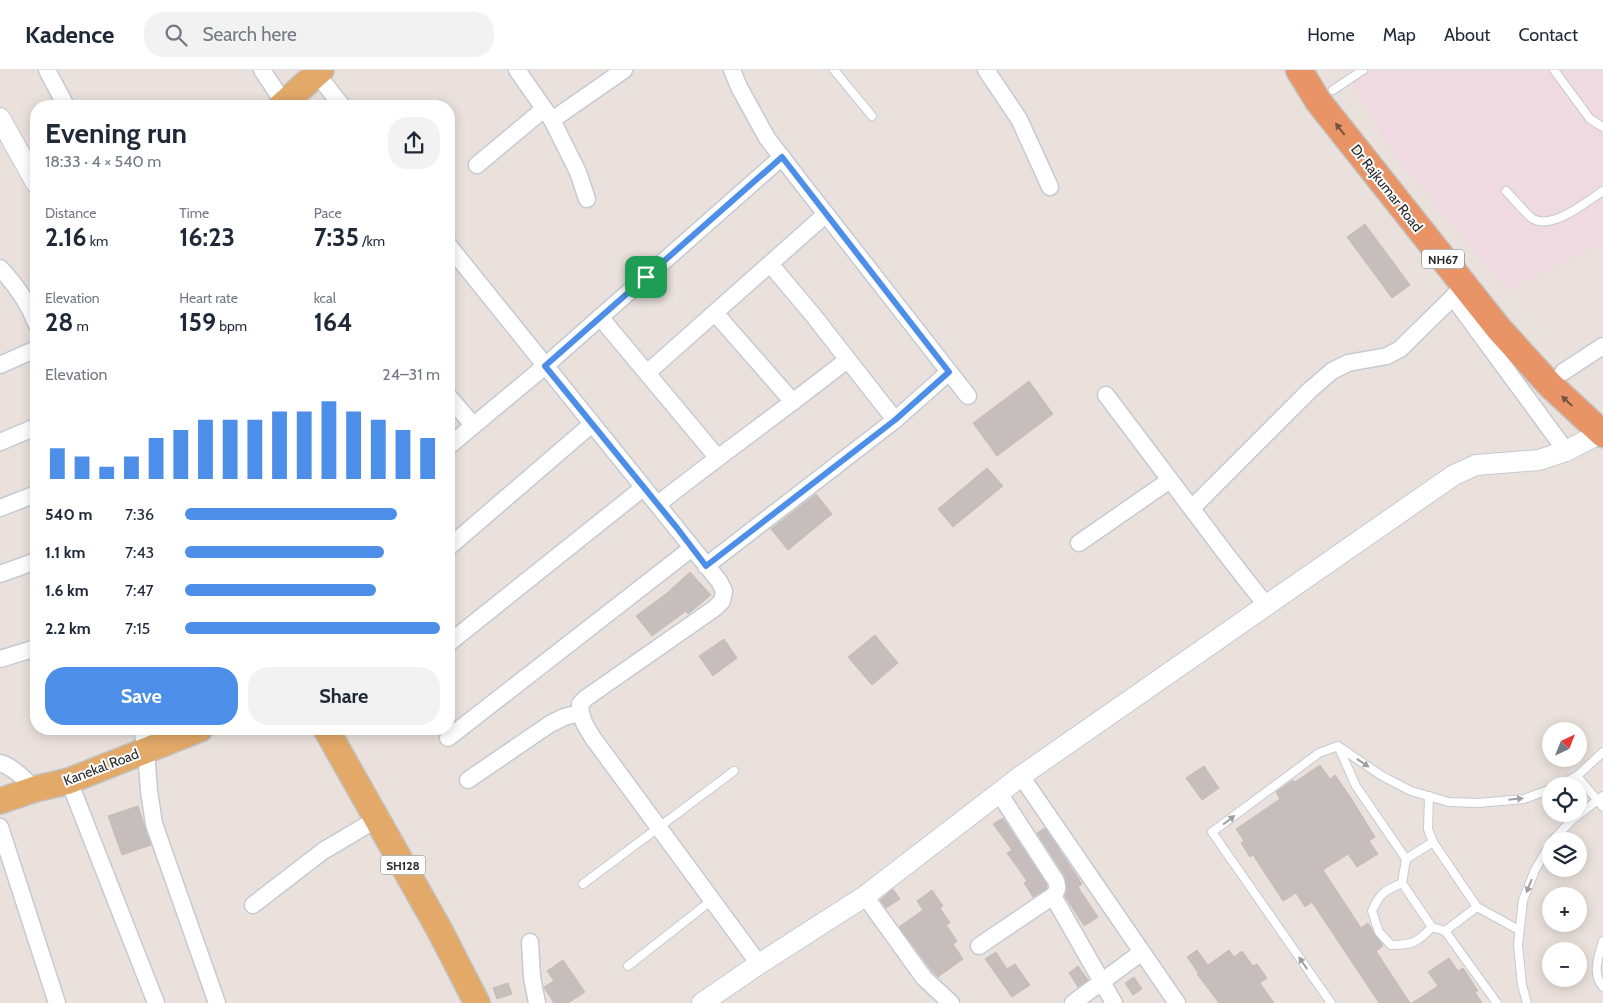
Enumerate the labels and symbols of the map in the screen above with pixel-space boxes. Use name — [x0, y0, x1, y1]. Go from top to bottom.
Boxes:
one-way arrow — [1334, 123, 1345, 136]
street label: Dr Rajkumar Road — [1347, 141, 1427, 235]
road number: NH67 — [1422, 250, 1464, 268]
pin — [625, 256, 667, 298]
one-way arrow — [1561, 395, 1573, 407]
north arrow — [1542, 722, 1588, 768]
street label: Kanekal Road — [61, 744, 141, 790]
one-way arrow — [1356, 758, 1370, 768]
one-way arrow — [1508, 795, 1524, 803]
one-way arrow — [1222, 815, 1236, 825]
road number: SH128 — [380, 856, 426, 874]
one-way arrow — [1525, 879, 1533, 894]
one-way arrow — [1298, 956, 1308, 970]

